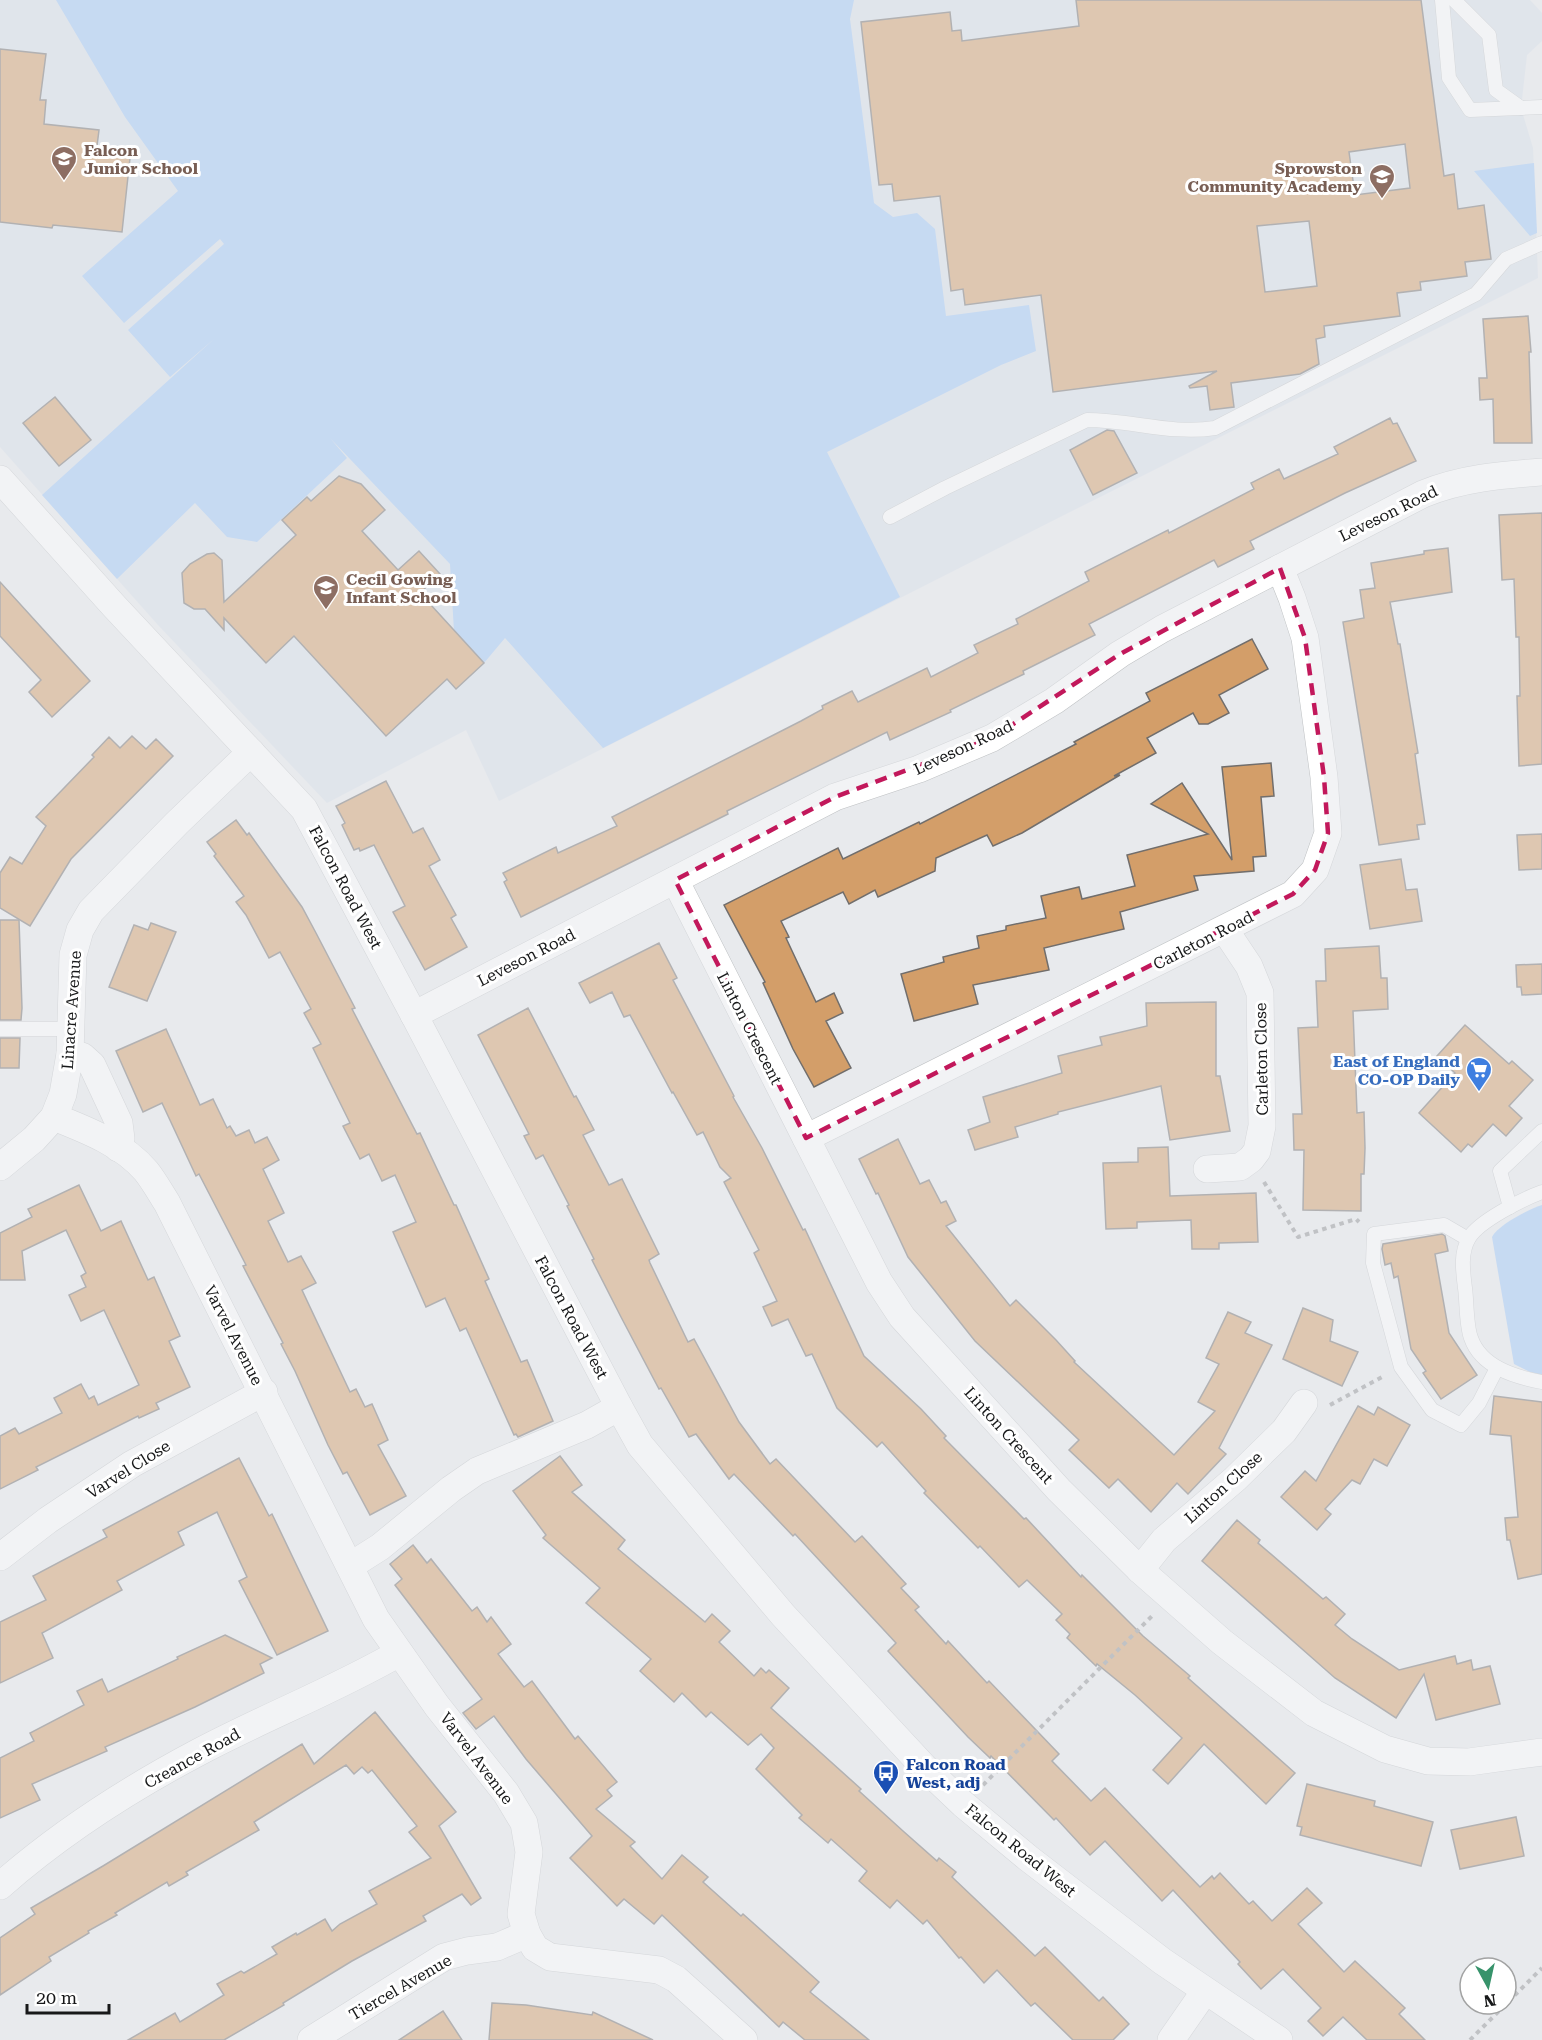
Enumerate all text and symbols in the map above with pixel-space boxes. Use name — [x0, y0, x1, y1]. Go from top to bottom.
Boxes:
place label: Falcon Junior School — [84, 141, 199, 178]
school or university icon: Falcon Junior School — [49, 144, 79, 182]
place label: Sprowston Community Academy — [1188, 159, 1362, 196]
school or university icon: Sprowston Community Academy — [1367, 162, 1397, 200]
street label: Leveson Road — [1336, 481, 1441, 546]
place label: Cecil Gowing Infant School — [346, 570, 457, 607]
school or university icon: Cecil Gowing Infant School — [311, 573, 341, 611]
street label: Leveson Road — [911, 716, 1016, 779]
street label: Falcon Road West — [305, 822, 386, 952]
street label: Carleton Road — [1150, 907, 1256, 974]
street label: Leveson Road — [474, 925, 578, 990]
street label: Linacre Avenue — [58, 950, 85, 1070]
street label: Linton Crescent — [713, 969, 786, 1088]
street label: Carleton Close — [1251, 1002, 1272, 1116]
place label: East of England CO-OP Daily — [1333, 1052, 1460, 1089]
supermarket icon: East of England CO-OP Daily — [1464, 1055, 1494, 1093]
street label: Falcon Road West — [531, 1252, 612, 1382]
street label: Varvel Avenue — [200, 1282, 267, 1389]
street label: Linton Crescent — [960, 1383, 1057, 1488]
street label: Varvel Close — [83, 1436, 174, 1503]
street label: Linton Close — [1181, 1447, 1266, 1527]
street label: Varvel Avenue — [436, 1709, 517, 1808]
street label: Creance Road — [141, 1724, 244, 1793]
place label: Falcon Road West, adj — [906, 1755, 1006, 1792]
bus stop icon: Falcon Road West, adj — [871, 1758, 901, 1796]
street label: Falcon Road West — [962, 1800, 1080, 1901]
street label: Tiercel Avenue — [346, 1950, 455, 2024]
north arrow — [1458, 1956, 1518, 2016]
scale bar — [27, 1977, 110, 2015]
text: 20 m — [36, 1987, 77, 2008]
text: N — [1483, 1990, 1497, 2011]

